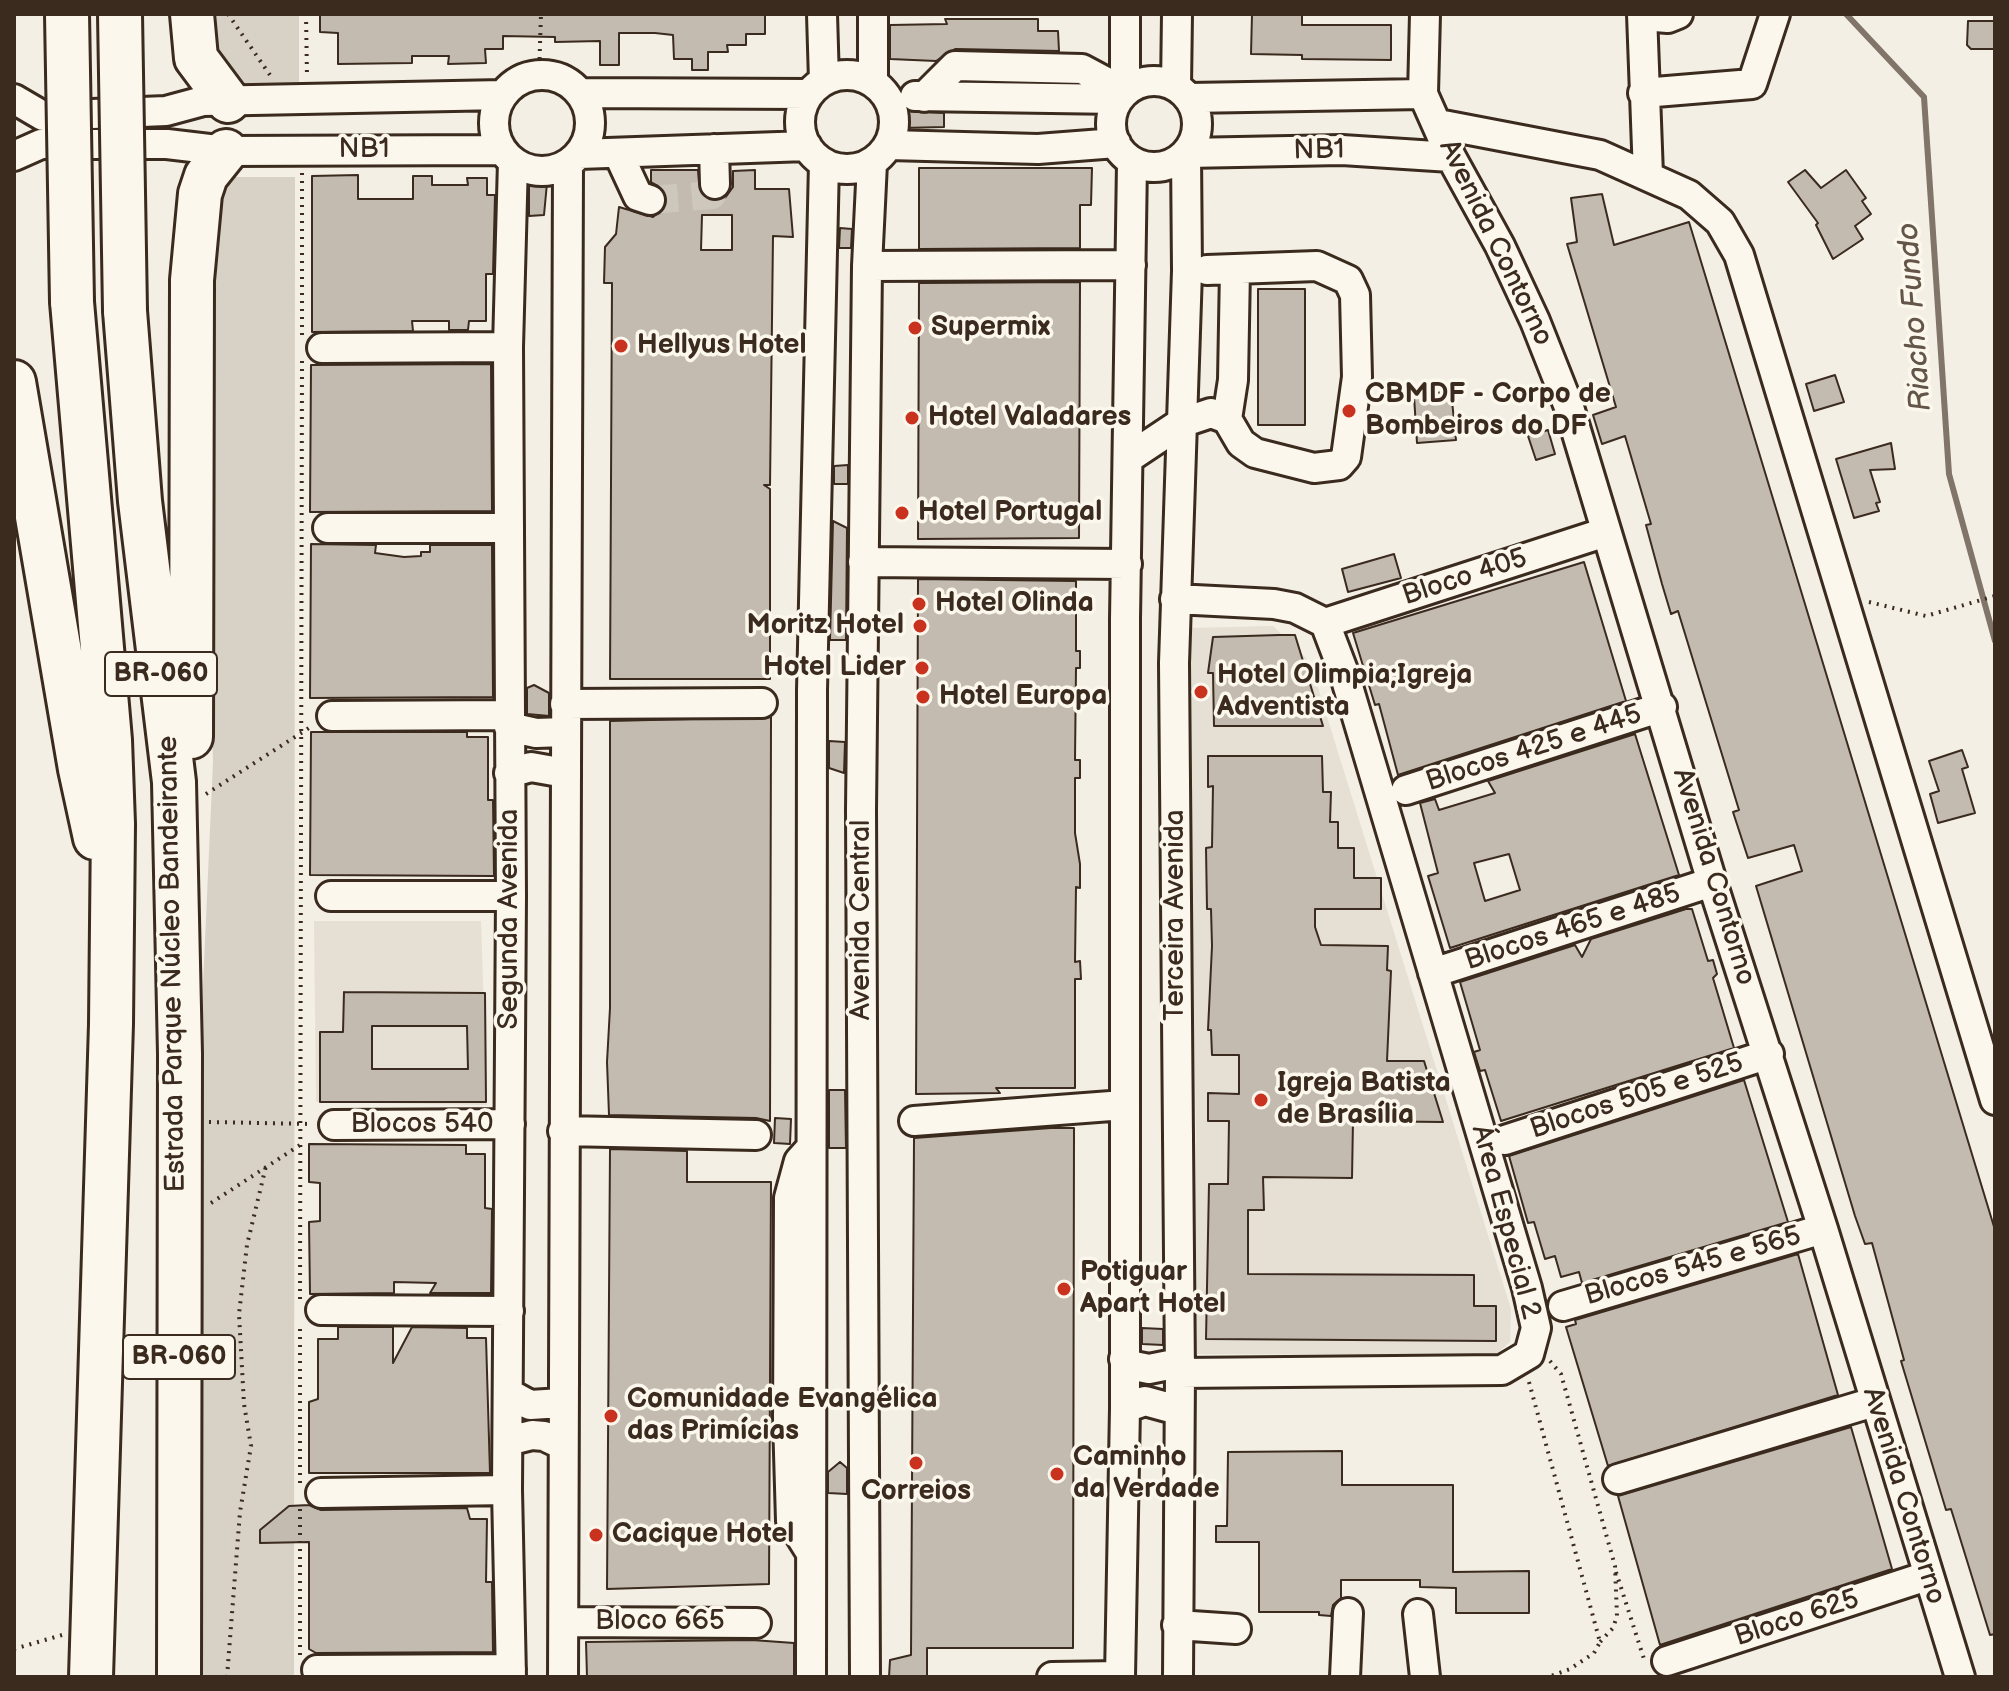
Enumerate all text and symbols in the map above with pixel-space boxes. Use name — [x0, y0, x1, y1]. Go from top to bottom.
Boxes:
street label: NB1 — [338, 133, 390, 167]
street label: NB1 — [1293, 134, 1345, 168]
street label: Avenida Contorno — [1431, 135, 1559, 351]
water label: Riacho Fundo — [1891, 222, 1941, 412]
place label: Supermix — [931, 311, 1050, 345]
marker: Supermix — [906, 319, 924, 337]
place label: Hellyus Hotel — [637, 329, 806, 363]
marker: Hellyus Hotel — [612, 337, 630, 355]
place label: CBMDF - Corpo de Bombeiros do DF — [1365, 378, 1611, 444]
place label: Hotel Valadares — [928, 401, 1131, 435]
marker: CBMDF - Corpo de Bombeiros do DF — [1340, 402, 1358, 420]
marker: Hotel Valadares — [903, 409, 921, 427]
place label: Hotel Portugal — [918, 496, 1102, 530]
marker: Hotel Portugal — [893, 504, 911, 522]
street label: Bloco 405 — [1398, 542, 1532, 614]
place label: Hotel Olinda — [935, 587, 1094, 621]
marker: Hotel Olinda — [910, 595, 928, 613]
place label: Moritz Hotel — [747, 609, 904, 643]
marker: Moritz Hotel — [911, 617, 929, 635]
place label: Hotel Lider — [763, 651, 906, 685]
road number: BR-060 — [105, 652, 217, 696]
marker: Hotel Lider — [913, 659, 931, 677]
place label: Hotel Olimpia;Igreja Adventista — [1217, 659, 1472, 725]
place label: Hotel Europa — [939, 680, 1107, 714]
marker: Hotel Olimpia;Igreja Adventista — [1192, 683, 1210, 701]
marker: Hotel Europa — [914, 688, 932, 706]
street label: Blocos 425 e 445 — [1422, 698, 1646, 800]
street label: Estrada Parque Núcleo Bandeirante — [152, 735, 194, 1193]
street label: Avenida Contorno — [1664, 765, 1762, 989]
street label: Segunda Avenida — [493, 809, 527, 1029]
street label: Terceira Avenida — [1159, 809, 1193, 1021]
street label: Avenida Central — [845, 820, 879, 1020]
street label: Blocos 465 e 485 — [1461, 877, 1685, 979]
street label: Blocos 505 e 525 — [1526, 1047, 1748, 1147]
place label: Igreja Batista de Brasília — [1277, 1067, 1451, 1133]
marker: Igreja Batista de Brasília — [1252, 1091, 1270, 1109]
street label: Blocos 540 — [351, 1108, 493, 1142]
street label: Área Especial 2 — [1463, 1121, 1547, 1323]
street label: Blocos 545 e 565 — [1581, 1220, 1805, 1314]
place label: Potiguar Apart Hotel — [1080, 1256, 1226, 1322]
marker: Potiguar Apart Hotel — [1055, 1280, 1073, 1298]
road number: BR-060 — [123, 1335, 235, 1379]
place label: Comunidade Evangélica das Primícias — [627, 1383, 938, 1449]
street label: Avenida Contorno — [1854, 1384, 1952, 1608]
marker: Comunidade Evangélica das Primícias — [602, 1407, 620, 1425]
place label: Caminho da Verdade — [1073, 1441, 1220, 1507]
marker: Correios — [907, 1454, 925, 1472]
marker: Caminho da Verdade — [1048, 1465, 1066, 1483]
place label: Correios — [861, 1475, 971, 1509]
place label: Cacique Hotel — [612, 1518, 794, 1552]
marker: Cacique Hotel — [587, 1526, 605, 1544]
street label: Bloco 625 — [1730, 1583, 1864, 1655]
street label: Bloco 665 — [595, 1605, 725, 1639]

